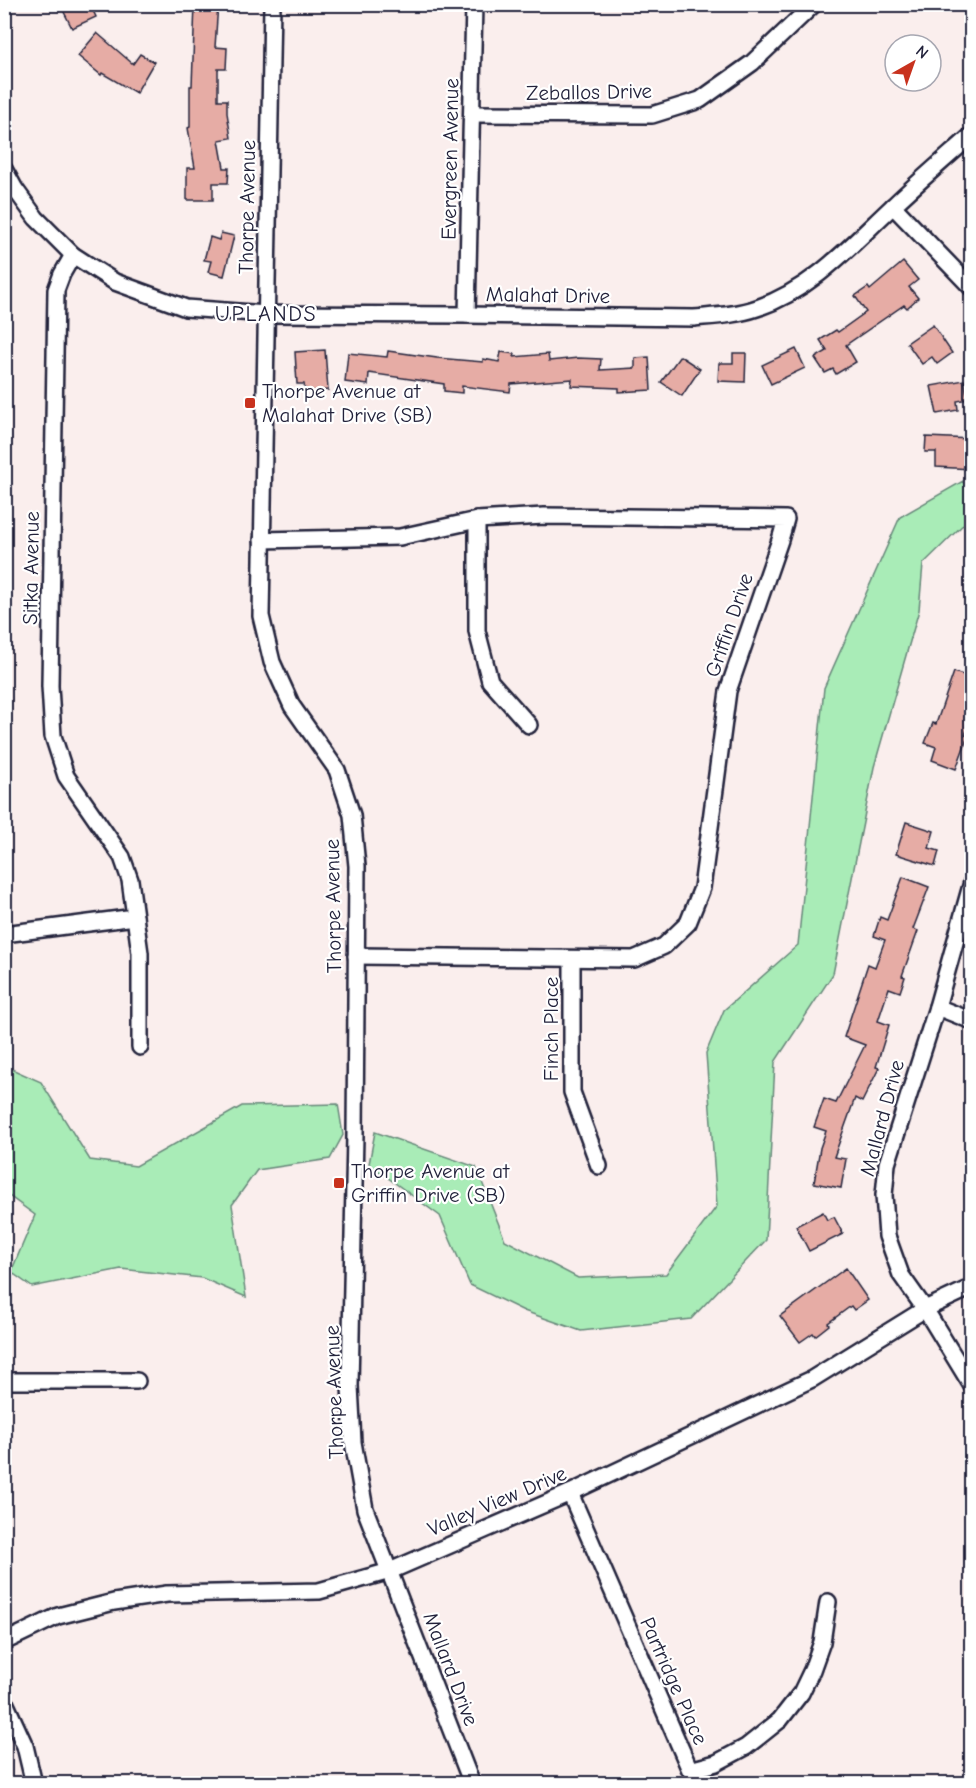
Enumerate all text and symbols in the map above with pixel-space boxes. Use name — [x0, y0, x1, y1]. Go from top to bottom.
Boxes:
north arrow — [883, 33, 943, 93]
text: N — [912, 42, 932, 63]
street label: Evergreen Avenue — [437, 78, 463, 240]
street label: Zeballos Drive — [526, 79, 652, 105]
street label: Thorpe Avenue — [234, 140, 260, 274]
street label: Malahat Drive — [486, 282, 610, 308]
district label: UPLANDS — [215, 301, 317, 327]
place label: Thorpe Avenue at Malahat Drive (SB) — [262, 379, 432, 427]
marker: Thorpe Avenue at Malahat Drive (SB) — [243, 396, 257, 410]
street label: Sitka Avenue — [18, 511, 44, 625]
street label: Griffin Drive — [700, 570, 758, 680]
street label: Thorpe Avenue — [320, 839, 346, 973]
street label: Finch Place — [539, 977, 563, 1081]
street label: Mallard Drive — [855, 1057, 909, 1179]
place label: Thorpe Avenue at Griffin Drive (SB) — [351, 1159, 510, 1207]
marker: Thorpe Avenue at Griffin Drive (SB) — [332, 1176, 346, 1190]
street label: Thorpe Avenue — [320, 1324, 348, 1460]
street label: Valley View Drive — [424, 1461, 570, 1541]
street label: Mallard Drive — [418, 1609, 484, 1729]
street label: Partridge Place — [635, 1614, 713, 1748]

